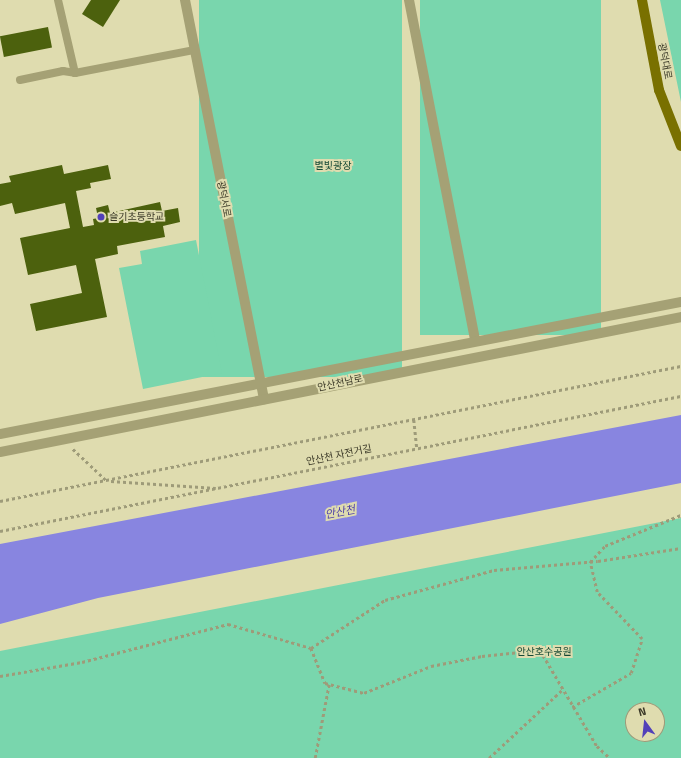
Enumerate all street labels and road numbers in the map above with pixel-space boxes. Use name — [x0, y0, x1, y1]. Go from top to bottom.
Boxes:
street label: 광덕대로 — [656, 42, 674, 80]
street label: 광덕서로 — [215, 180, 233, 218]
street label: 안산천남로 — [316, 372, 364, 394]
street label: 안산천 자전거길 — [305, 442, 373, 468]

